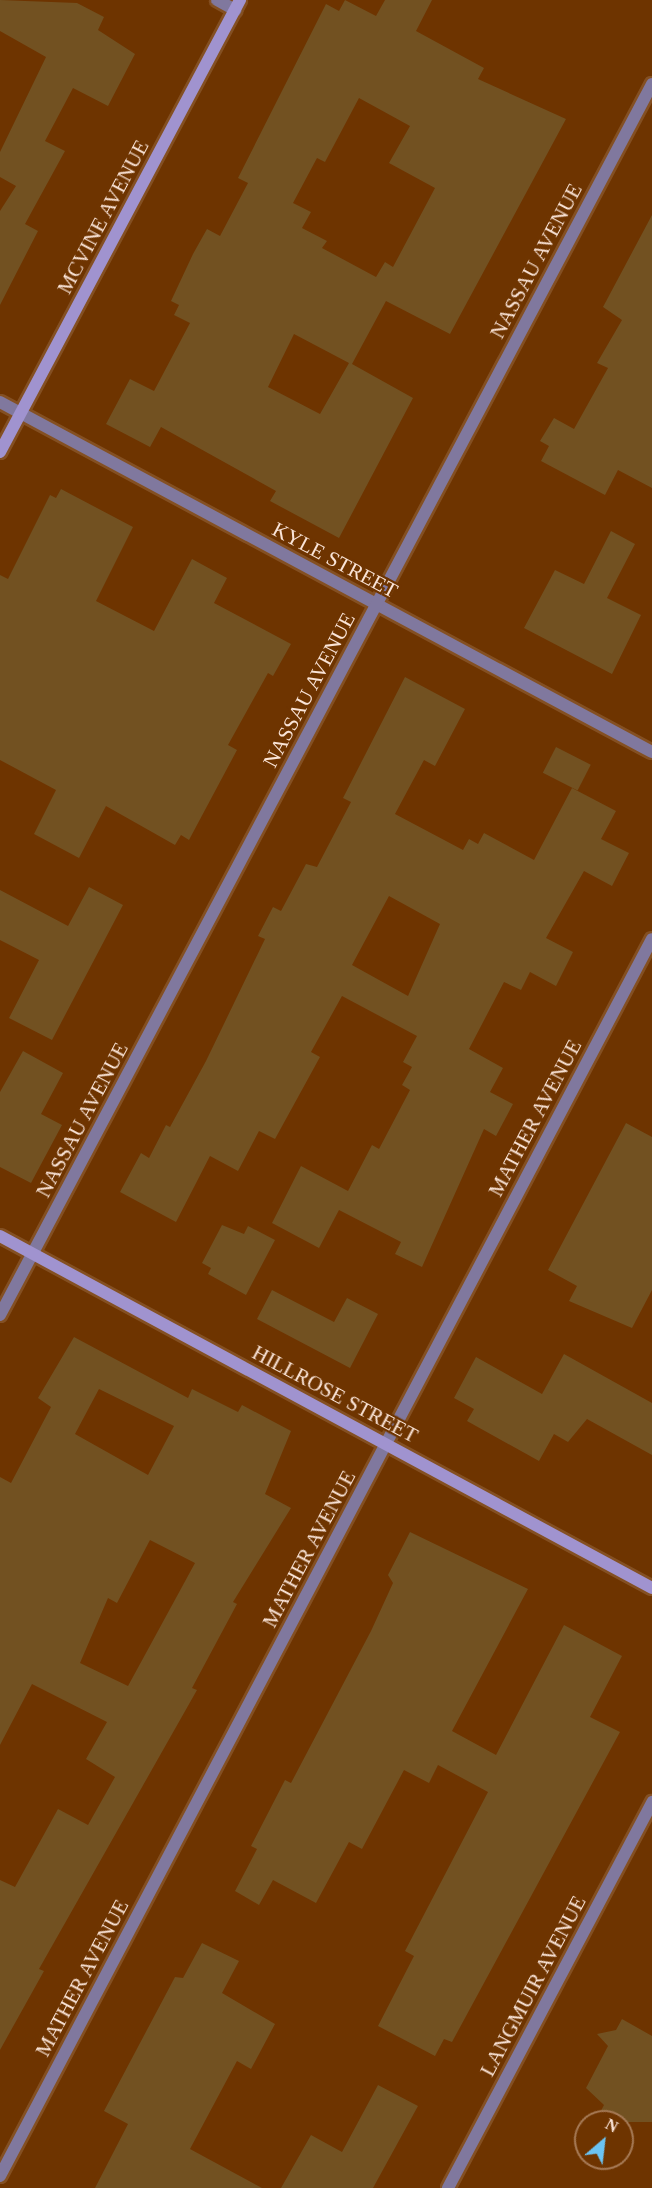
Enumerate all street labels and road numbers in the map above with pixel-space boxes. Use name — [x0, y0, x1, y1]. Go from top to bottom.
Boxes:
street label: MCVINE AVENUE — [52, 135, 154, 299]
street label: NASSAU AVENUE — [484, 179, 588, 343]
street label: KYLE STREET — [268, 516, 402, 604]
street label: NASSAU AVENUE — [257, 608, 361, 772]
street label: MATHER AVENUE — [483, 1035, 587, 1201]
street label: NASSAU AVENUE — [30, 1038, 134, 1202]
street label: HILLROSE STREET — [248, 1340, 422, 1448]
street label: MATHER AVENUE — [257, 1466, 361, 1632]
street label: LANGMUIR AVENUE — [474, 1891, 592, 2081]
street label: MATHER AVENUE — [30, 1895, 134, 2061]

